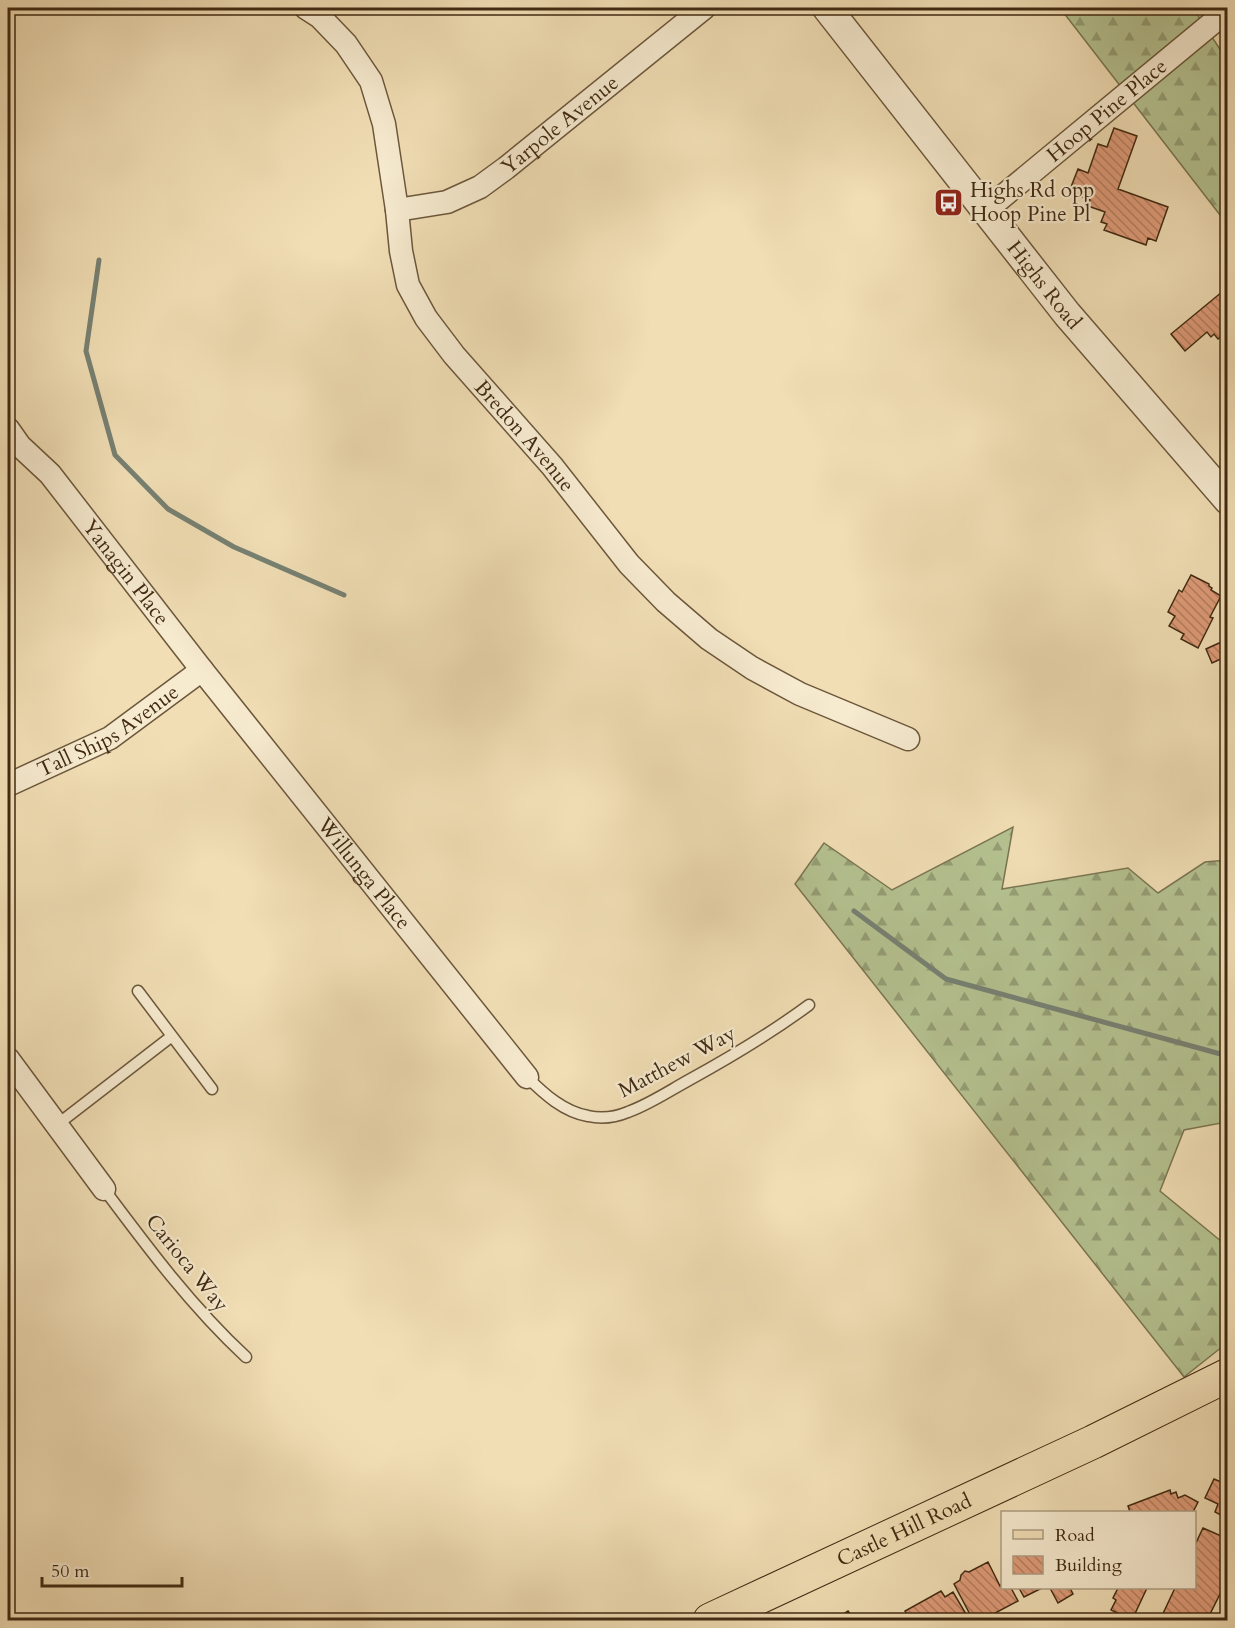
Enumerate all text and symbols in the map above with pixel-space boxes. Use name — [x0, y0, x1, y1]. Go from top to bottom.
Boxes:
street label: Hoop Pine Place — [1040, 52, 1173, 169]
street label: Yarpole Avenue — [495, 68, 625, 181]
place label: Highs Rd opp Hoop Pine Pl — [970, 176, 1095, 229]
bus stop icon: Highs Rd opp Hoop Pine Pl — [933, 186, 965, 218]
street label: Highs Road — [1000, 234, 1088, 336]
street label: Bredon Avenue — [468, 374, 581, 498]
street label: Yanagin Place — [76, 513, 176, 631]
street label: Tall Ships Avenue — [32, 678, 185, 784]
street label: Willunga Place — [310, 810, 418, 935]
street label: Matthew Way — [613, 1019, 741, 1105]
street label: Carioca Way — [139, 1208, 235, 1318]
street label: Castle Hill Road — [832, 1486, 976, 1574]
legend — [1001, 1511, 1196, 1589]
text: Road — [1055, 1523, 1095, 1548]
scale bar — [42, 1550, 182, 1588]
text: Building — [1055, 1553, 1123, 1578]
text: 50 m — [51, 1559, 90, 1584]

